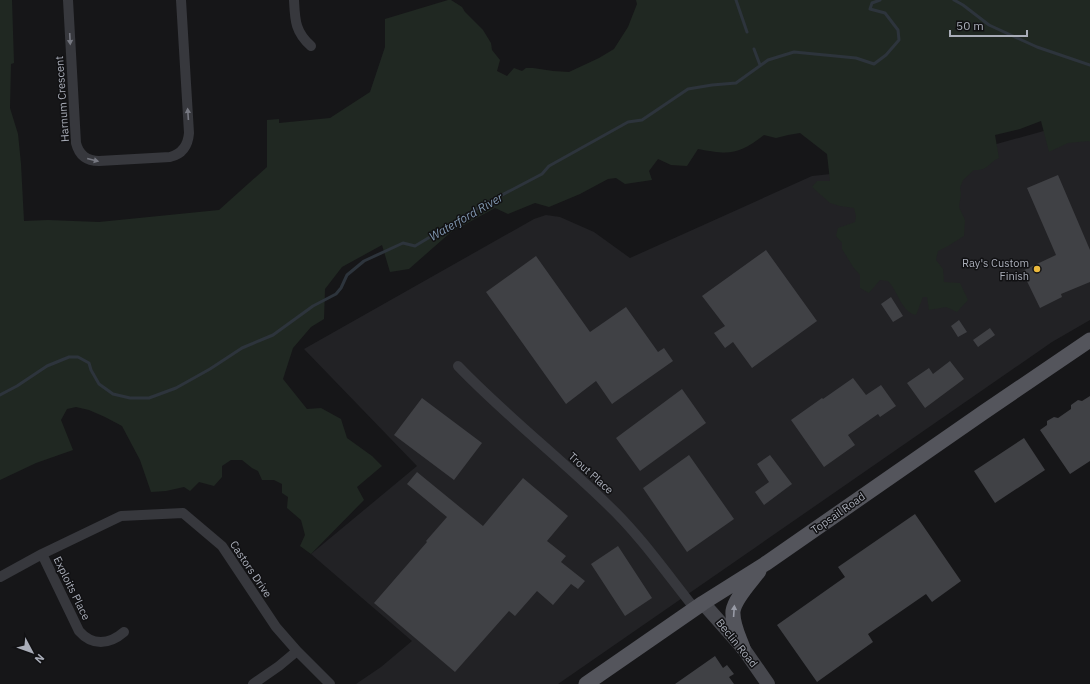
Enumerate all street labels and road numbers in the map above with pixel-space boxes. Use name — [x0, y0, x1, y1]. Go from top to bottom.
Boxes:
street label: Harnum Crescent — [52, 55, 72, 142]
street label: Trout Place — [566, 449, 616, 497]
street label: Topsail Road — [808, 489, 868, 537]
street label: Castors Drive — [227, 538, 275, 600]
street label: Exploits Place — [51, 554, 93, 622]
street label: Beclin Road — [713, 616, 761, 670]

